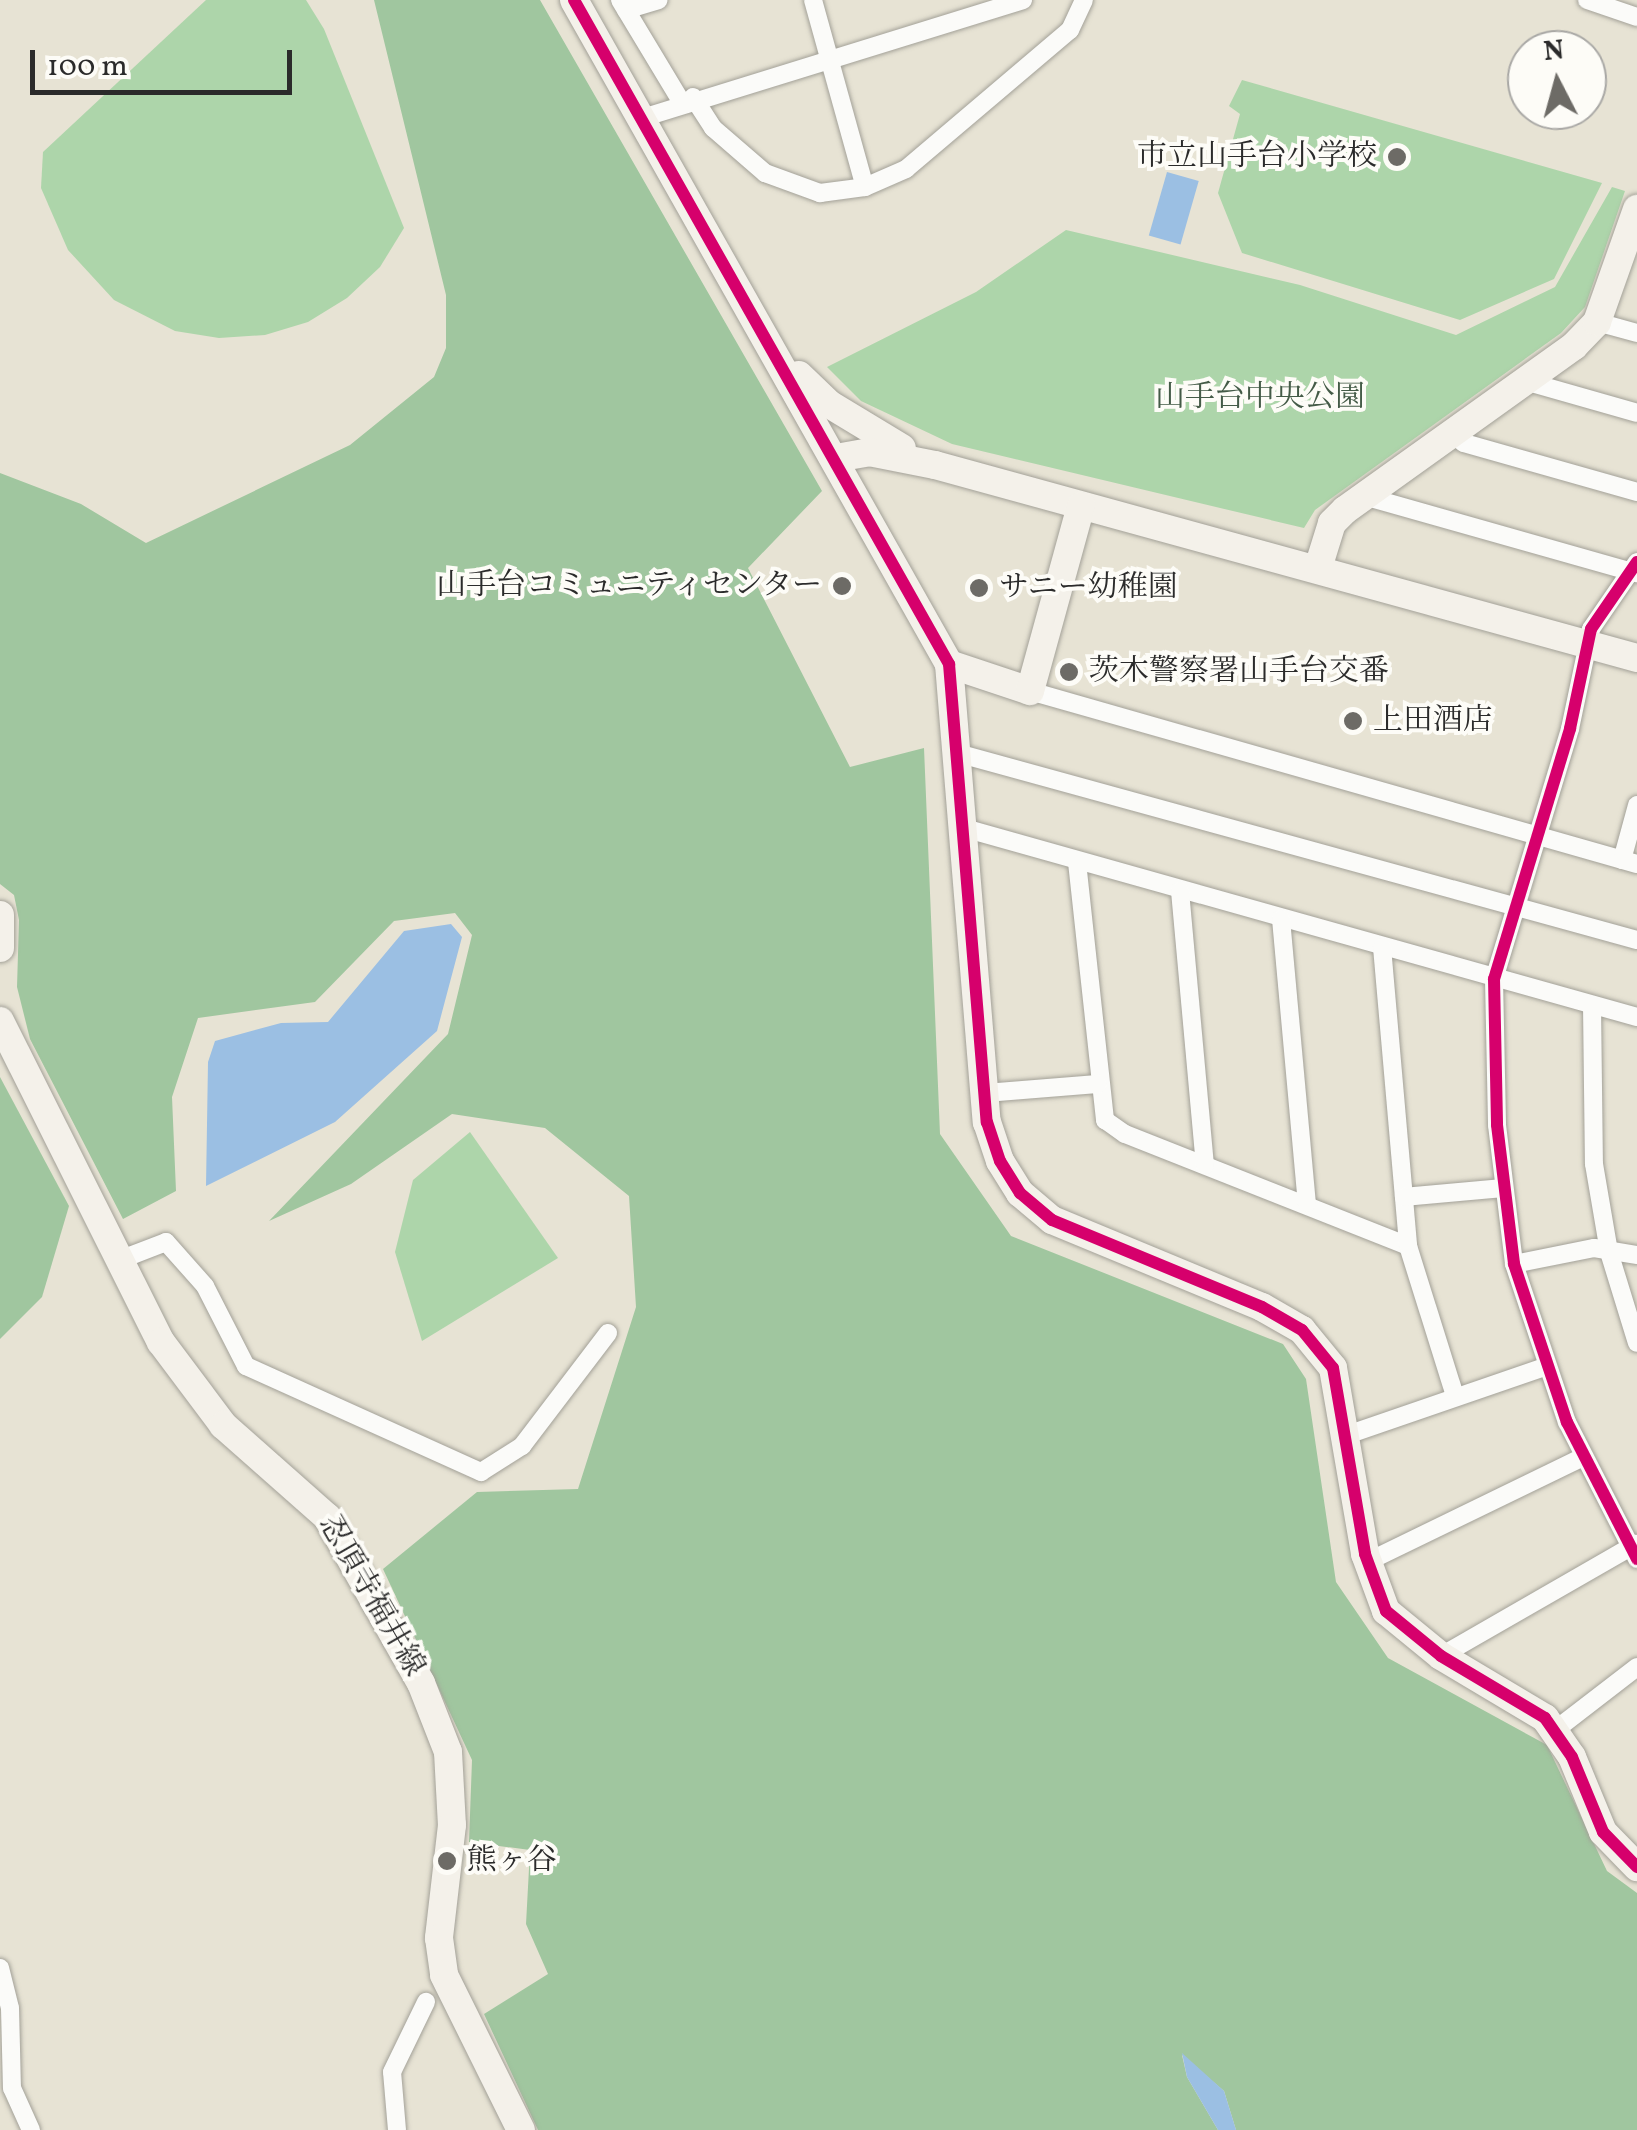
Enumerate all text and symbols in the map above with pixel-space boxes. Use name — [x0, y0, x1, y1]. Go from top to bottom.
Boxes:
scale bar — [35, 30, 298, 92]
north arrow — [1507, 30, 1607, 130]
text: N — [1542, 31, 1566, 72]
text: 100 m — [47, 46, 128, 88]
place label: 市立山手台小学校 — [1137, 139, 1377, 175]
marker: 市立山手台小学校 — [1386, 146, 1408, 168]
park label: 山手台中央公園 — [1155, 380, 1365, 416]
place label: 山手台コミュニティセンター — [432, 568, 822, 604]
place label: サニー幼稚園 — [999, 570, 1179, 606]
marker: 山手台コミュニティセンター — [831, 575, 853, 597]
marker: サニー幼稚園 — [968, 577, 990, 599]
place label: 茨木警察署山手台交番 — [1089, 654, 1389, 690]
marker: 茨木警察署山手台交番 — [1058, 661, 1080, 683]
place label: 上田酒店 — [1373, 703, 1493, 739]
marker: 上田酒店 — [1342, 710, 1364, 732]
street label: 忍頂寺福井線 — [310, 1509, 432, 1683]
place label: 熊ヶ谷 — [467, 1843, 557, 1879]
marker: 熊ヶ谷 — [436, 1850, 458, 1872]

